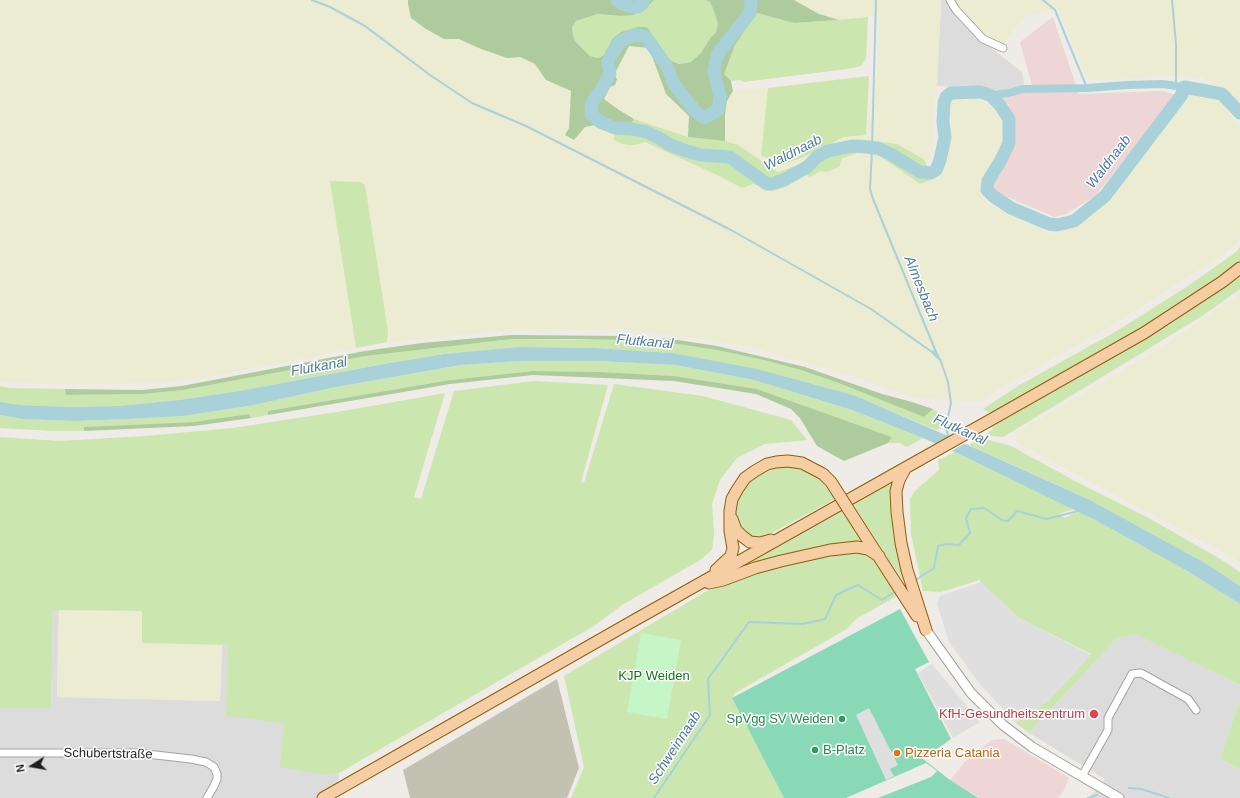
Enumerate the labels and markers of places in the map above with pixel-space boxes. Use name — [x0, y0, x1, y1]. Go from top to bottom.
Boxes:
place label: KfH-Gesundheitszentrum — [939, 706, 1085, 722]
marker: KfH-Gesundheitszentrum — [1088, 708, 1100, 720]
place label: SpVgg SV Weiden — [727, 711, 834, 727]
marker: SpVgg SV Weiden — [837, 714, 847, 724]
place label: B-Platz — [823, 742, 865, 758]
marker: B-Platz — [810, 745, 820, 755]
place label: Pizzeria Catania — [905, 745, 1000, 761]
marker: Pizzeria Catania — [892, 748, 902, 758]

